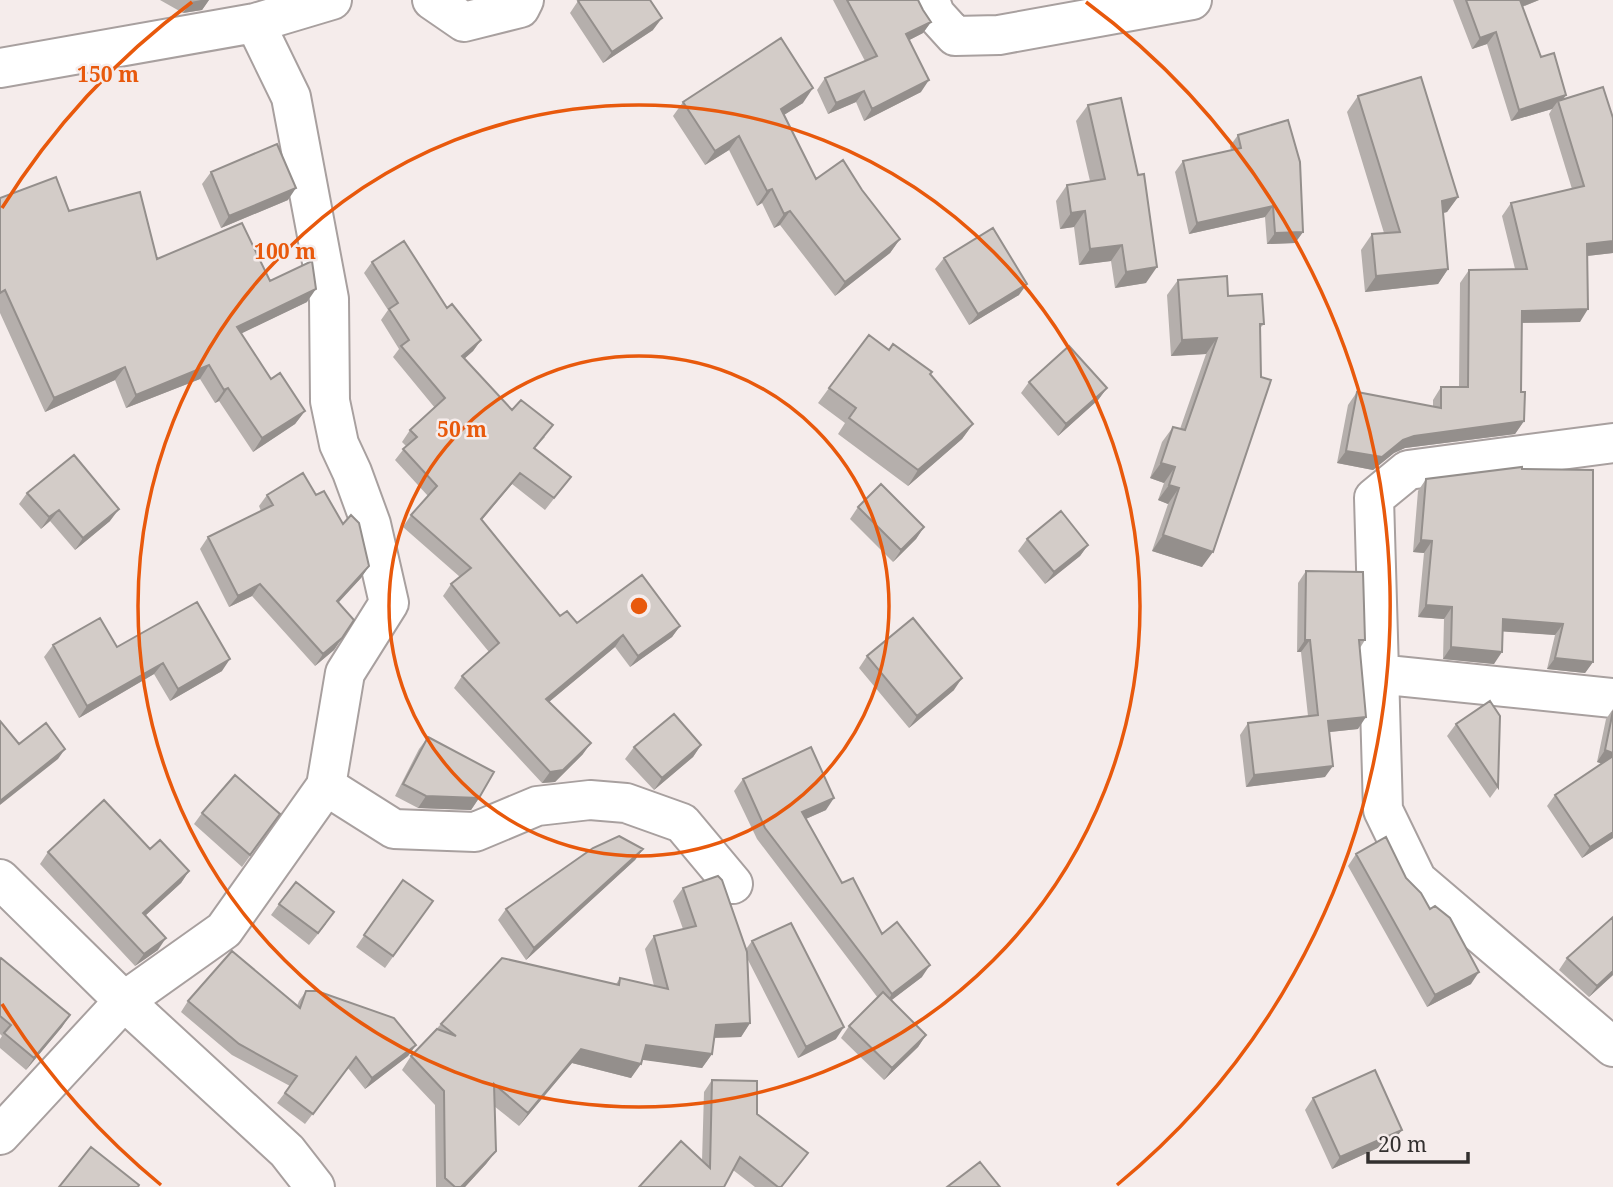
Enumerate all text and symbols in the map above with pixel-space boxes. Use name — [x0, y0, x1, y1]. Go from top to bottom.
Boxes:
text: 150 m — [77, 60, 139, 88]
text: 100 m — [254, 237, 316, 265]
text: 50 m — [437, 415, 487, 443]
centre of rings — [627, 594, 651, 618]
scale bar — [1368, 1120, 1468, 1164]
text: 20 m — [1378, 1130, 1427, 1158]

